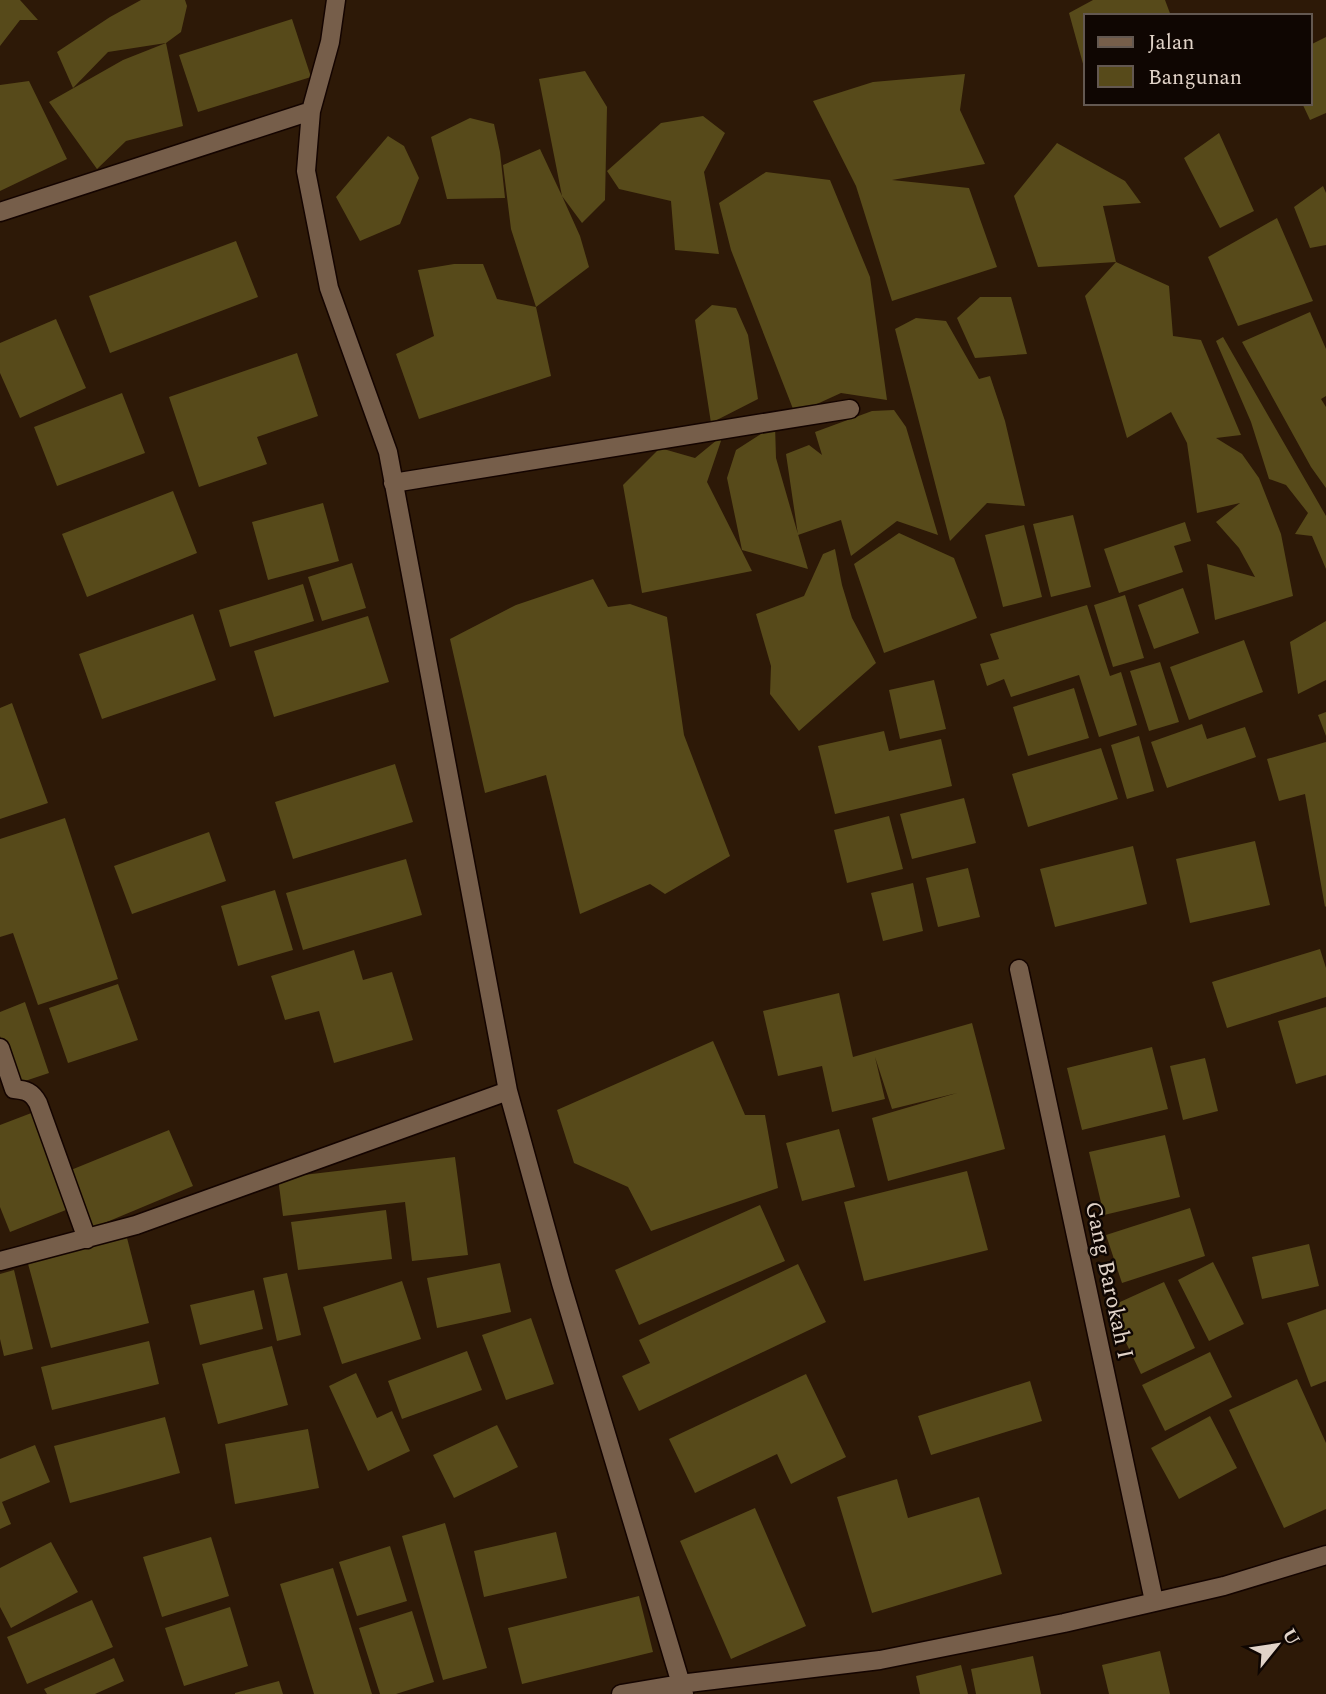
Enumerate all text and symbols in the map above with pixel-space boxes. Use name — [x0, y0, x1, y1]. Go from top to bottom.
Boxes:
legend — [1084, 14, 1312, 105]
text: Jalan — [1148, 27, 1194, 59]
text: Bangunan — [1148, 62, 1242, 94]
street label: Gang Barokah I — [1075, 1198, 1142, 1362]
north arrow — [1242, 1610, 1312, 1680]
text: U — [1274, 1623, 1307, 1651]

